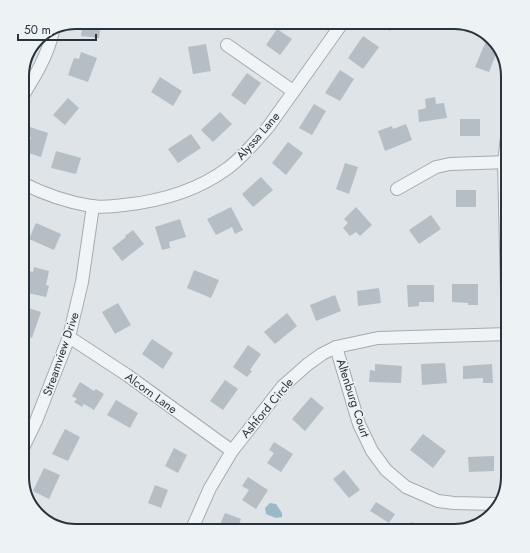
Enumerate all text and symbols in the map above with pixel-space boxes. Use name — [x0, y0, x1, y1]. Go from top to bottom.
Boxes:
scale bar — [18, 16, 96, 42]
text: 50 m — [24, 21, 51, 39]
street label: Alyssa Lane — [232, 108, 284, 164]
street label: Streamview Drive — [38, 310, 84, 398]
street label: Altenburg Court — [332, 356, 374, 440]
street label: Alcorn Lane — [121, 368, 181, 418]
street label: Ashford Circle — [236, 374, 298, 442]

